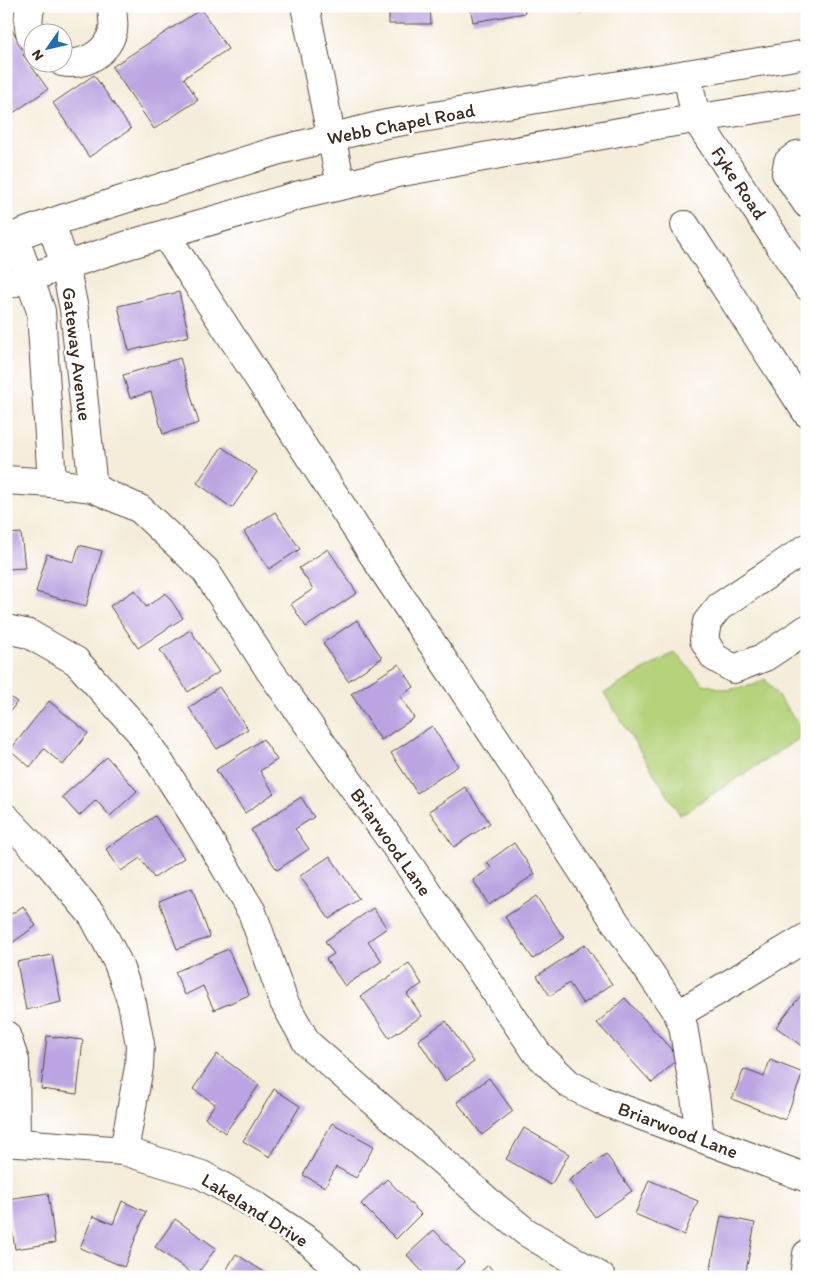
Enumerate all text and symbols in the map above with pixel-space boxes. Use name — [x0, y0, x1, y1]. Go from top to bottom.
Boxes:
north arrow — [22, 22, 72, 72]
text: N — [28, 46, 47, 64]
street label: Webb Chapel Road — [325, 98, 477, 150]
street label: Fyke Road — [706, 142, 772, 224]
street label: Gateway Avenue — [57, 286, 97, 422]
street label: Briarwood Lane — [345, 784, 437, 900]
street label: Briarwood Lane — [615, 1097, 741, 1163]
street label: Lakeland Drive — [197, 1168, 313, 1252]

